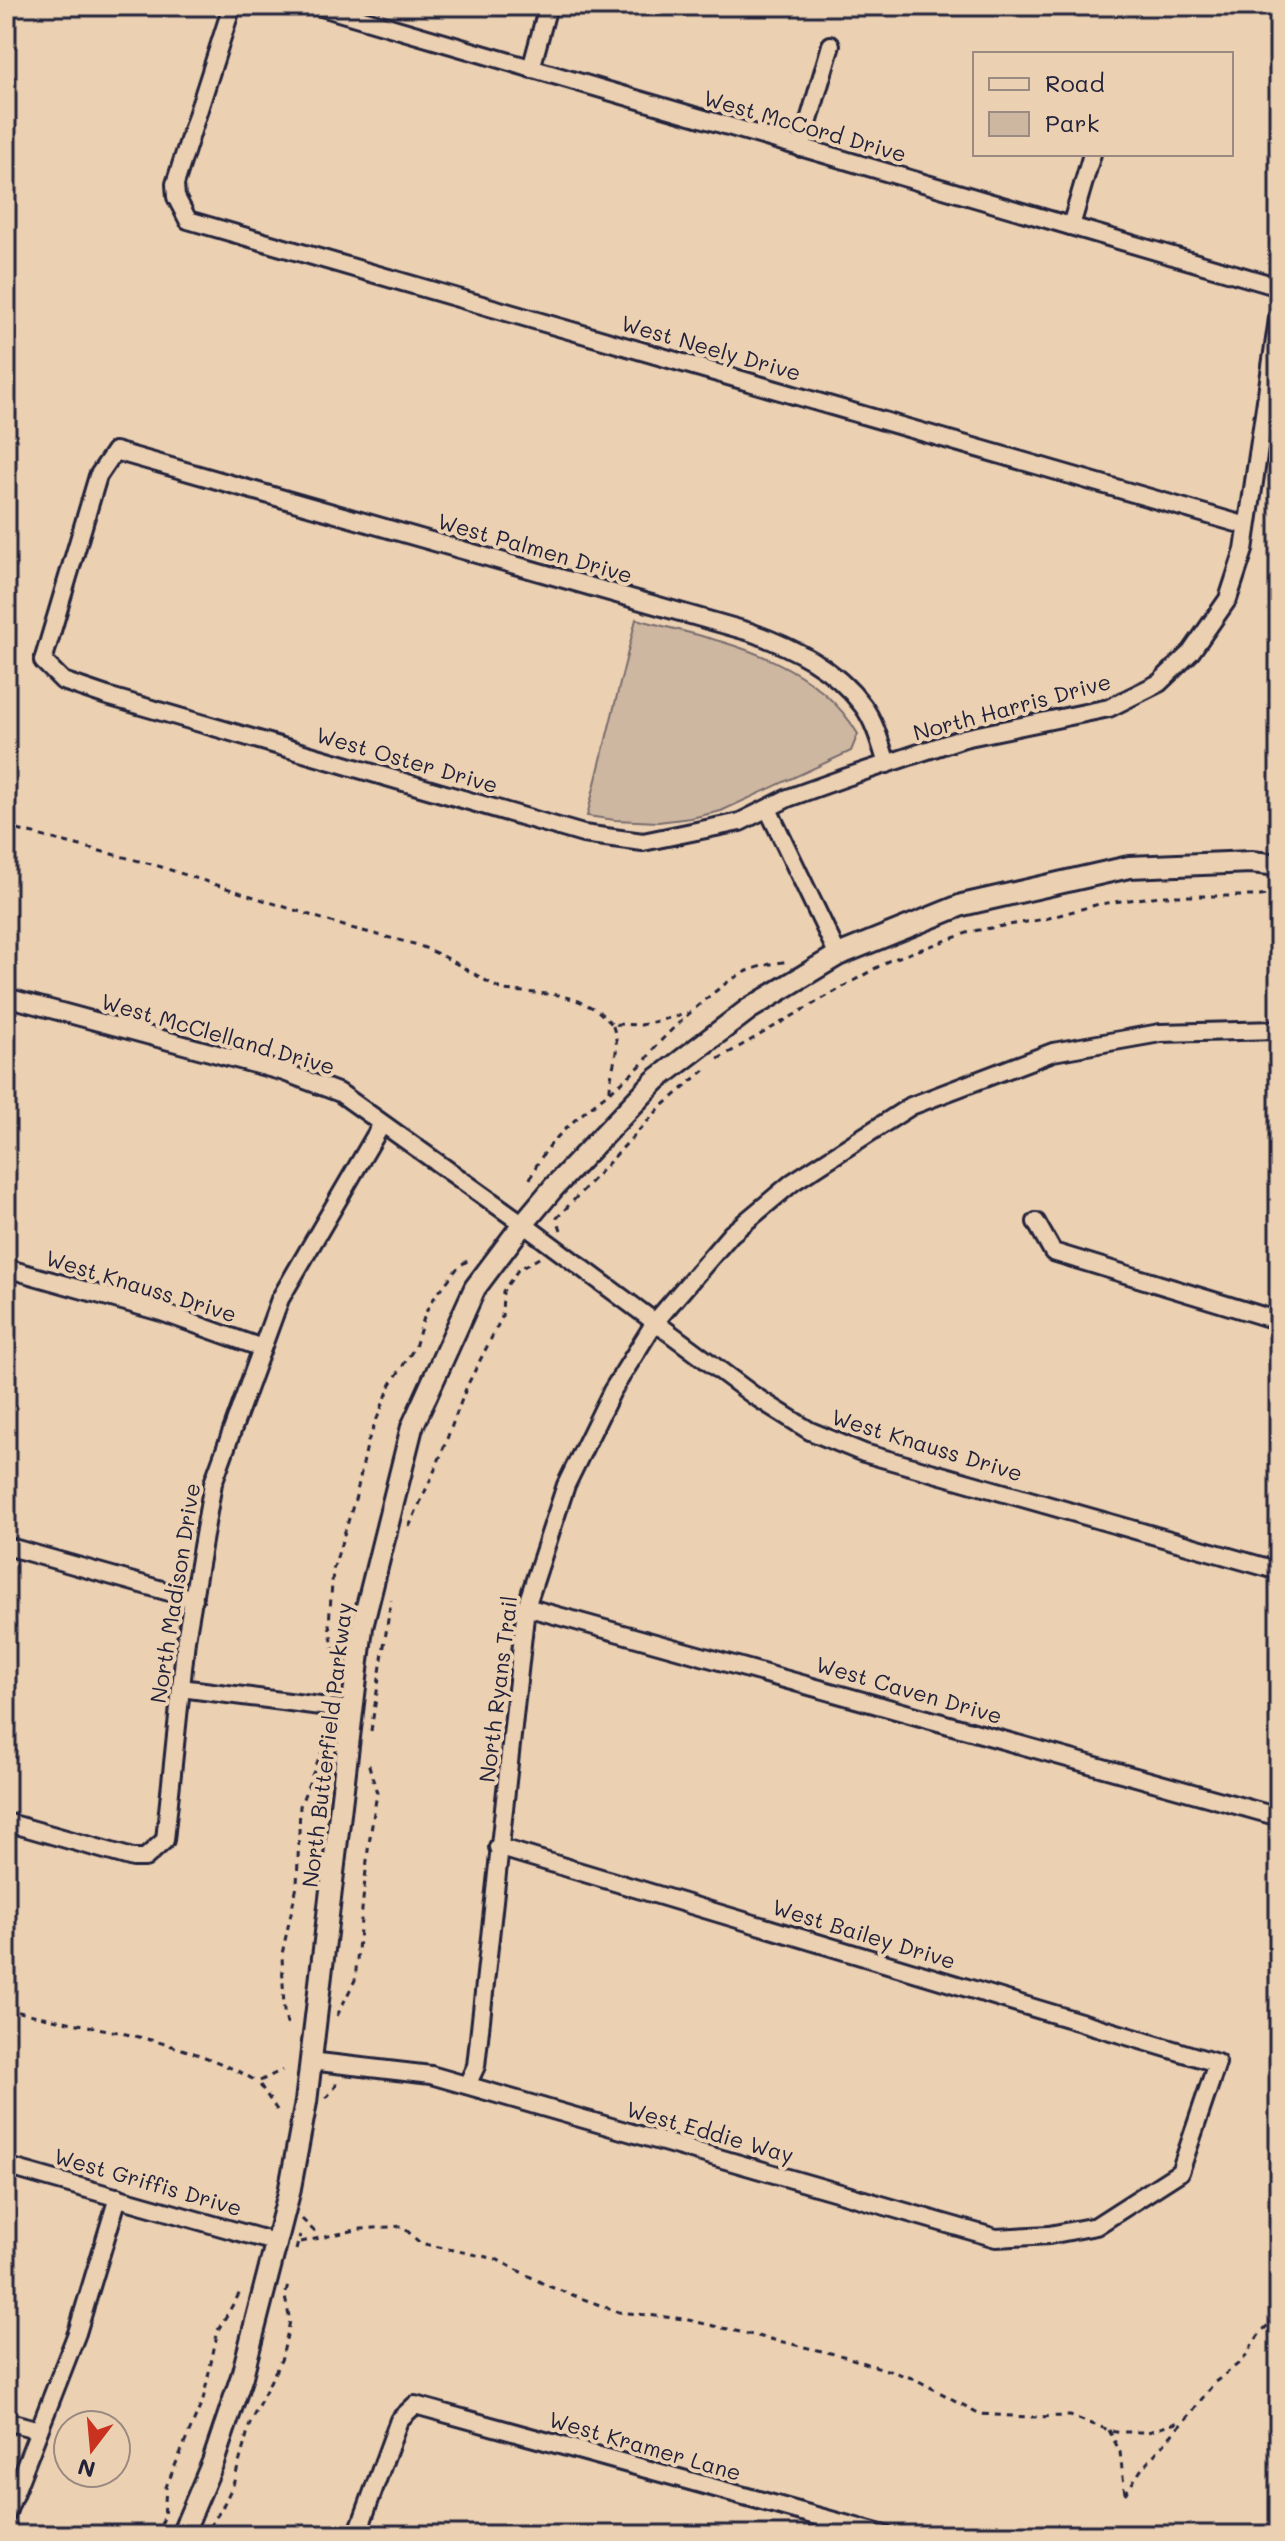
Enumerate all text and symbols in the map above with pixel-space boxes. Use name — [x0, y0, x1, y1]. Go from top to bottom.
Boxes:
legend — [973, 52, 1233, 156]
text: Road — [1045, 67, 1105, 98]
street label: West McCord Drive — [700, 83, 910, 168]
text: Park — [1045, 107, 1099, 138]
street label: West Neely Drive — [618, 308, 805, 387]
street label: West Palmen Drive — [434, 506, 636, 589]
street label: North Harris Drive — [910, 666, 1114, 747]
street label: West Oster Drive — [313, 720, 501, 799]
street label: West McClelland Drive — [98, 986, 338, 1081]
street label: West Knauss Drive — [42, 1243, 240, 1328]
street label: West Knauss Drive — [828, 1402, 1026, 1487]
street label: North Madison Drive — [143, 1481, 206, 1705]
street label: North Ryans Trail — [472, 1594, 523, 1784]
street label: North Butterfield Parkway — [295, 1601, 358, 1889]
street label: West Caven Drive — [813, 1649, 1006, 1730]
street label: West Bailey Drive — [769, 1892, 959, 1975]
street label: West Eddie Way — [623, 2094, 797, 2169]
street label: West Griffis Drive — [51, 2141, 245, 2222]
street label: West Kramer Lane — [546, 2404, 745, 2487]
north arrow — [52, 2409, 132, 2489]
text: N — [74, 2452, 98, 2485]

